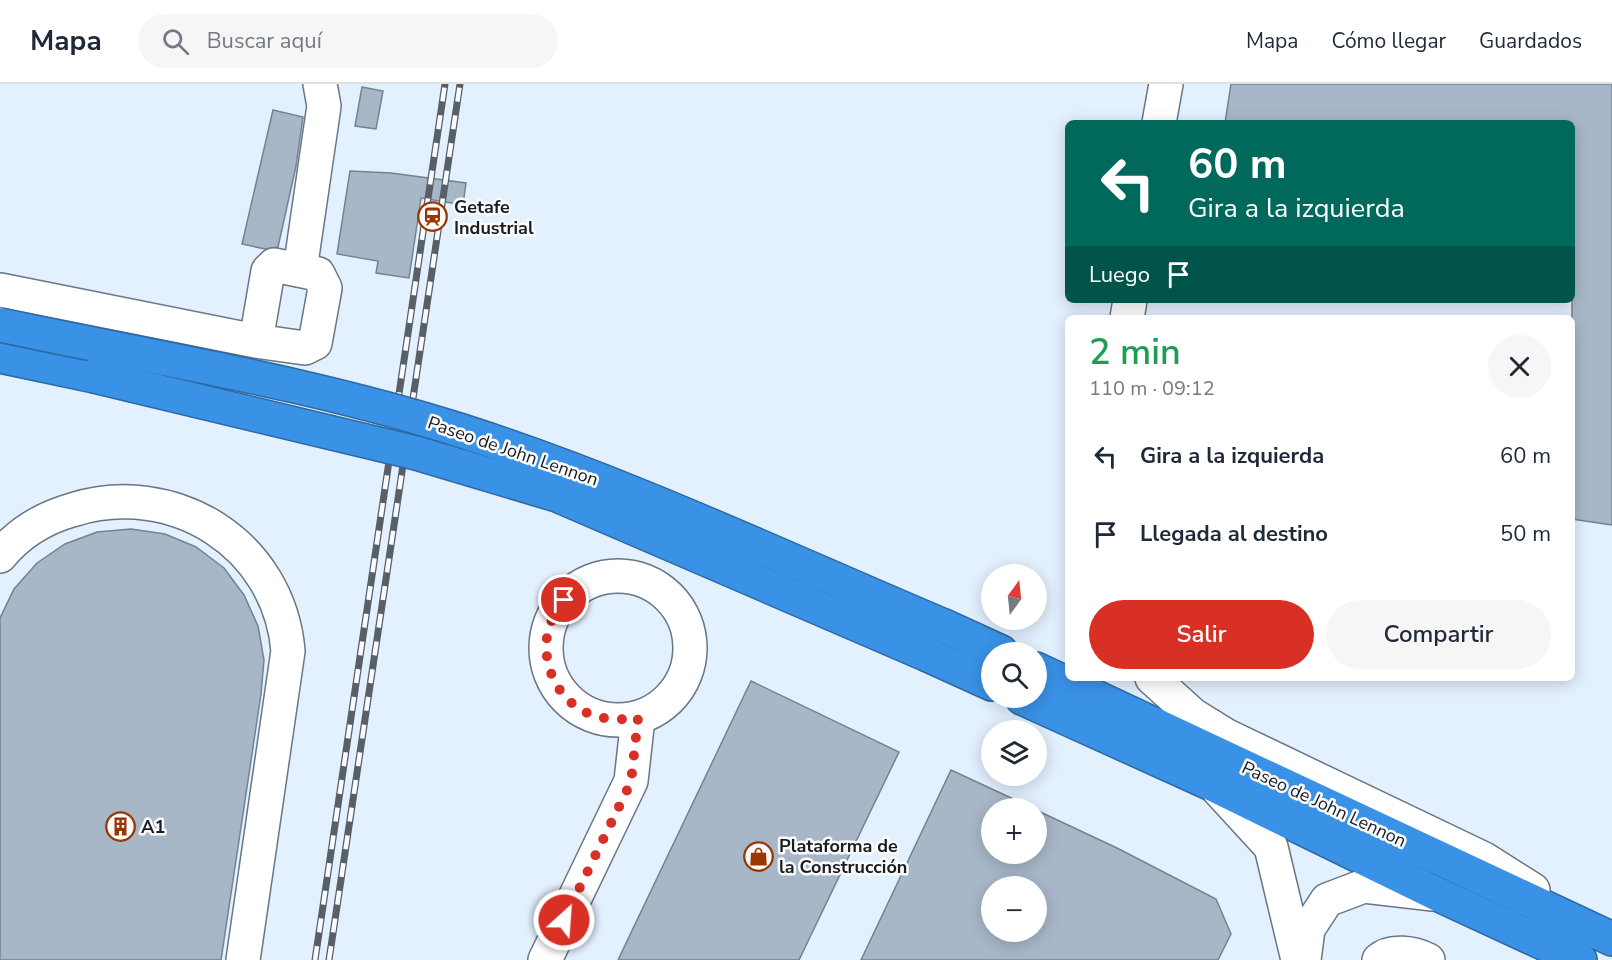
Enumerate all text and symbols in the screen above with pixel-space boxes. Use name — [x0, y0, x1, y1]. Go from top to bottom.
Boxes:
search box — [138, 14, 558, 68]
text: Mapa — [30, 22, 102, 60]
icon: search — [159, 25, 192, 58]
text: Buscar aquí — [207, 26, 322, 56]
text: Mapa — [1246, 27, 1298, 55]
text: Cómo llegar — [1331, 27, 1446, 55]
text: Guardados — [1479, 27, 1582, 55]
text: 60 m — [1188, 136, 1287, 193]
icon: left — [1089, 144, 1167, 222]
text: Gira a la izquierda — [1188, 190, 1405, 227]
place label: Getafe Industrial — [454, 195, 534, 240]
station icon: Getafe Industrial — [417, 201, 449, 233]
icon: arrive — [1162, 258, 1195, 291]
text: Luego — [1089, 260, 1150, 290]
text: 2 min — [1089, 328, 1181, 377]
button: close — [1488, 335, 1551, 398]
text: 110 m · 09:12 — [1089, 375, 1215, 402]
street label: Paseo de John Lennon — [425, 411, 601, 491]
icon: left — [1089, 440, 1122, 473]
text: Gira a la izquierda — [1140, 441, 1324, 471]
text: 60 m — [1500, 441, 1551, 471]
icon: arrive — [1089, 518, 1122, 551]
text: Llegada al destino — [1140, 519, 1328, 549]
text: 50 m — [1500, 519, 1551, 549]
north arrow — [981, 564, 1047, 630]
map controls — [981, 564, 1047, 942]
pin — [538, 574, 589, 625]
icon: arrive — [547, 583, 580, 616]
button: Salir — [1089, 600, 1314, 669]
button: Compartir — [1326, 600, 1551, 669]
button: search — [981, 642, 1047, 708]
button: layers — [981, 720, 1047, 786]
street label: Paseo de John Lennon — [1238, 755, 1410, 853]
button: + — [981, 798, 1047, 864]
building icon: A1 — [104, 811, 136, 843]
place label: A1 — [141, 815, 165, 839]
place label: Plataforma de la Construcción — [779, 834, 907, 879]
shop icon: Plataforma de la Construcción — [742, 840, 774, 872]
button: − — [981, 876, 1047, 942]
position arrow — [532, 888, 596, 952]

